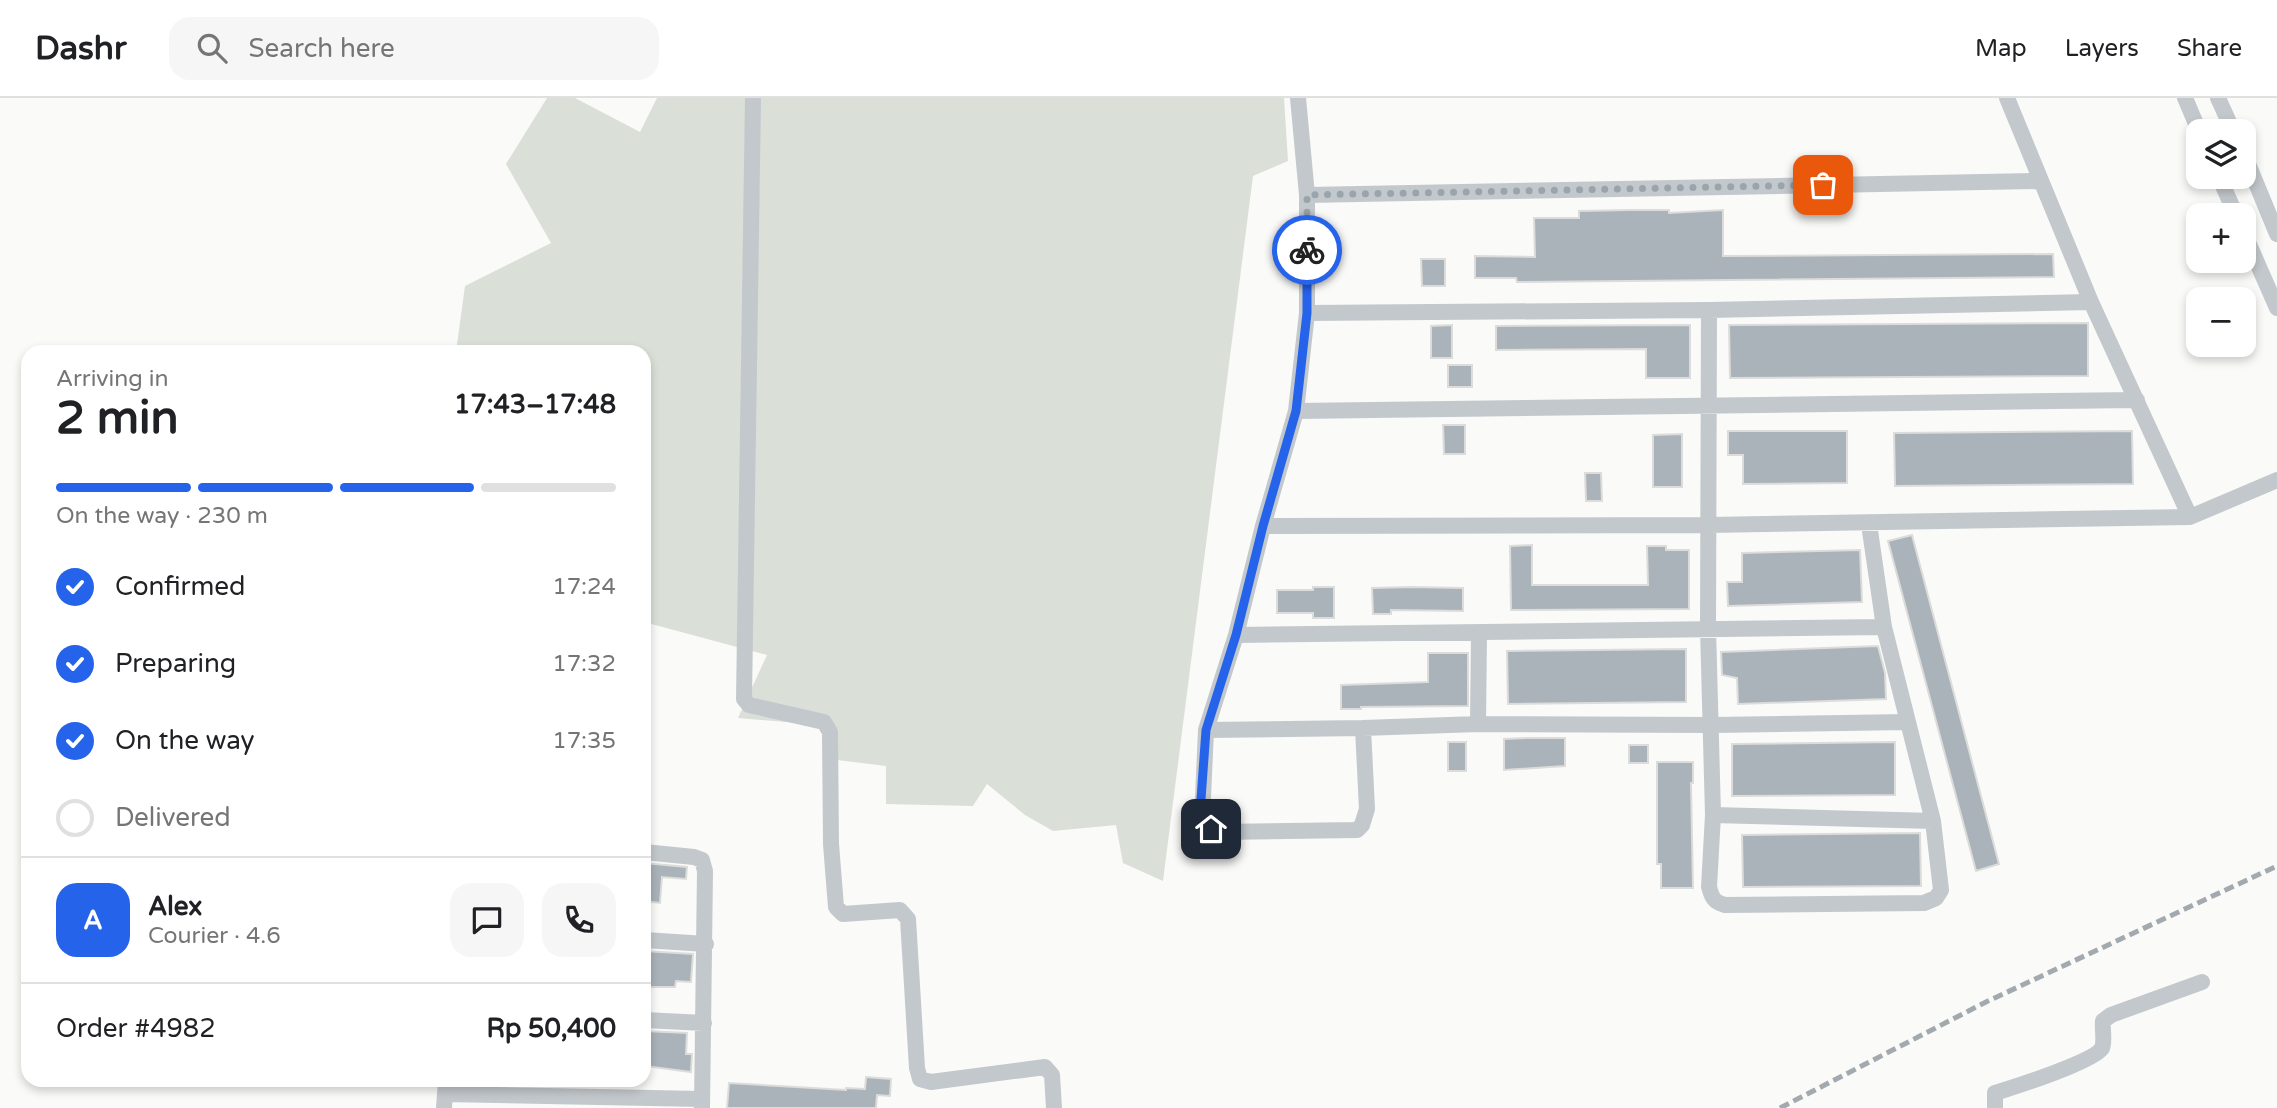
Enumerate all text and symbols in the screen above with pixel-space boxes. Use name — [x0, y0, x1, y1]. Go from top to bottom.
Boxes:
search box — [169, 17, 659, 80]
text: Dashr — [35, 29, 127, 68]
icon: search — [193, 29, 231, 67]
text: Search here — [249, 33, 395, 64]
text: Map — [1975, 34, 2027, 63]
text: Layers — [2065, 34, 2139, 63]
text: Share — [2177, 34, 2242, 63]
map controls — [2186, 119, 2256, 357]
button: layers — [2186, 119, 2256, 189]
pin — [1793, 155, 1853, 215]
icon: bag — [1804, 166, 1842, 204]
button: + — [2186, 203, 2256, 273]
courier — [1272, 215, 1342, 285]
icon: bike — [1288, 231, 1326, 269]
button: − — [2186, 287, 2256, 357]
text: Arriving in — [56, 365, 169, 393]
text: 17:43–17:48 — [454, 389, 616, 420]
text: 2 min — [56, 391, 179, 446]
text: On the way · 230 m — [56, 502, 268, 530]
icon: check — [56, 568, 94, 606]
text: Confirmed — [115, 571, 245, 602]
text: 17:24 — [552, 573, 616, 601]
icon: check — [56, 645, 94, 683]
text: Preparing — [115, 648, 236, 679]
text: 17:32 — [552, 650, 616, 678]
icon: check — [56, 722, 94, 760]
text: On the way — [115, 725, 255, 756]
text: 17:35 — [552, 727, 616, 755]
pin — [1181, 799, 1241, 859]
text: Delivered — [115, 802, 231, 833]
icon: home — [1192, 810, 1230, 848]
button: chat — [450, 883, 524, 957]
button: phone — [542, 883, 616, 957]
text: Alex — [148, 891, 202, 922]
text: A — [83, 905, 103, 936]
text: Courier · 4.6 — [148, 922, 281, 950]
text: Order #4982 — [56, 1013, 216, 1044]
text: Rp 50,400 — [486, 1013, 616, 1044]

